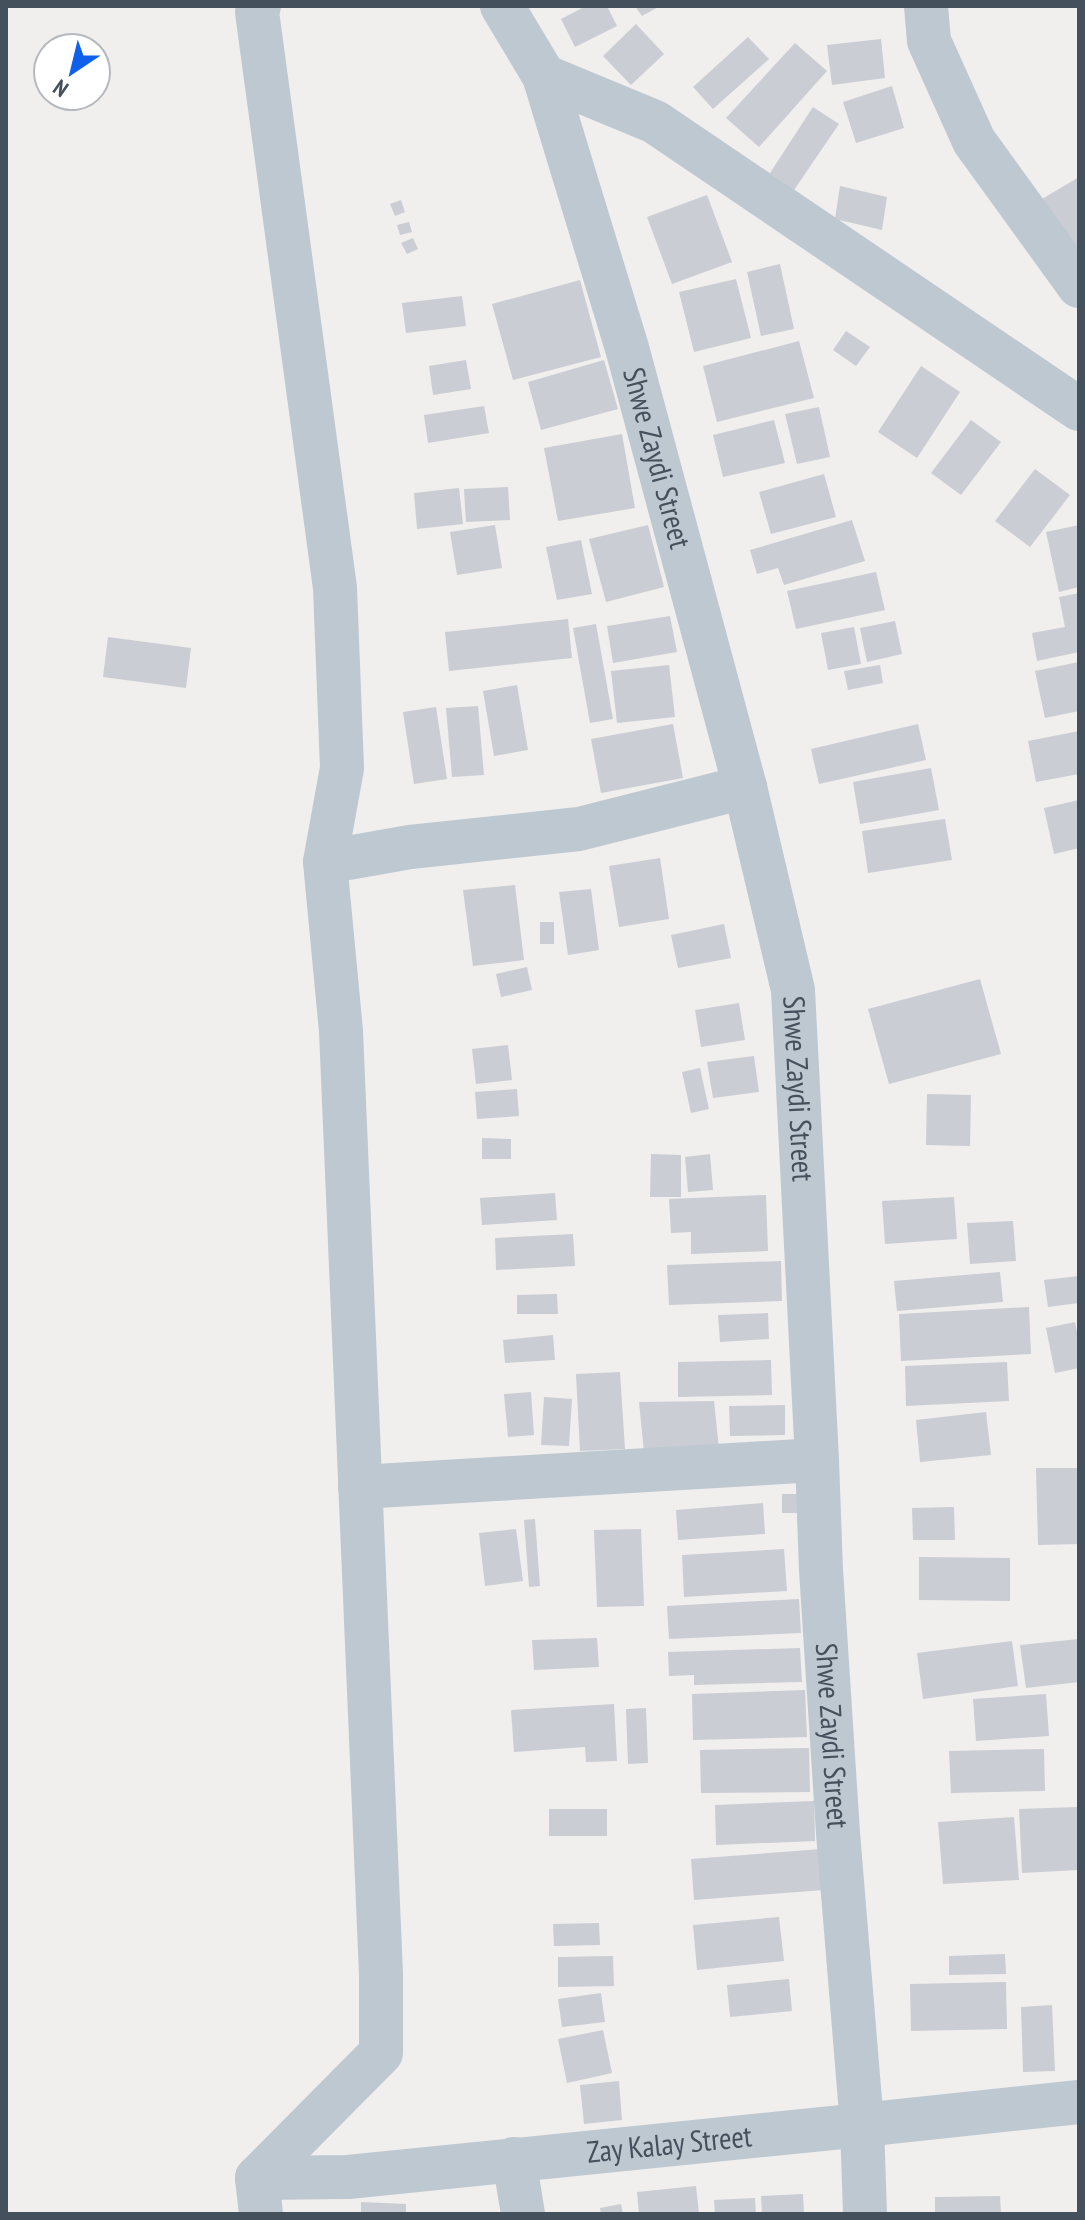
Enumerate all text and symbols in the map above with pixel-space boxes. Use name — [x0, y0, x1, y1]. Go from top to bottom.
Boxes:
north arrow — [32, 32, 112, 112]
text: N — [48, 74, 73, 103]
street label: Shwe Zaydi Street — [615, 363, 701, 553]
street label: Shwe Zaydi Street — [775, 995, 824, 1183]
street label: Shwe Zaydi Street — [808, 1642, 859, 1830]
street label: Zay Kalay Street — [585, 2115, 754, 2171]

